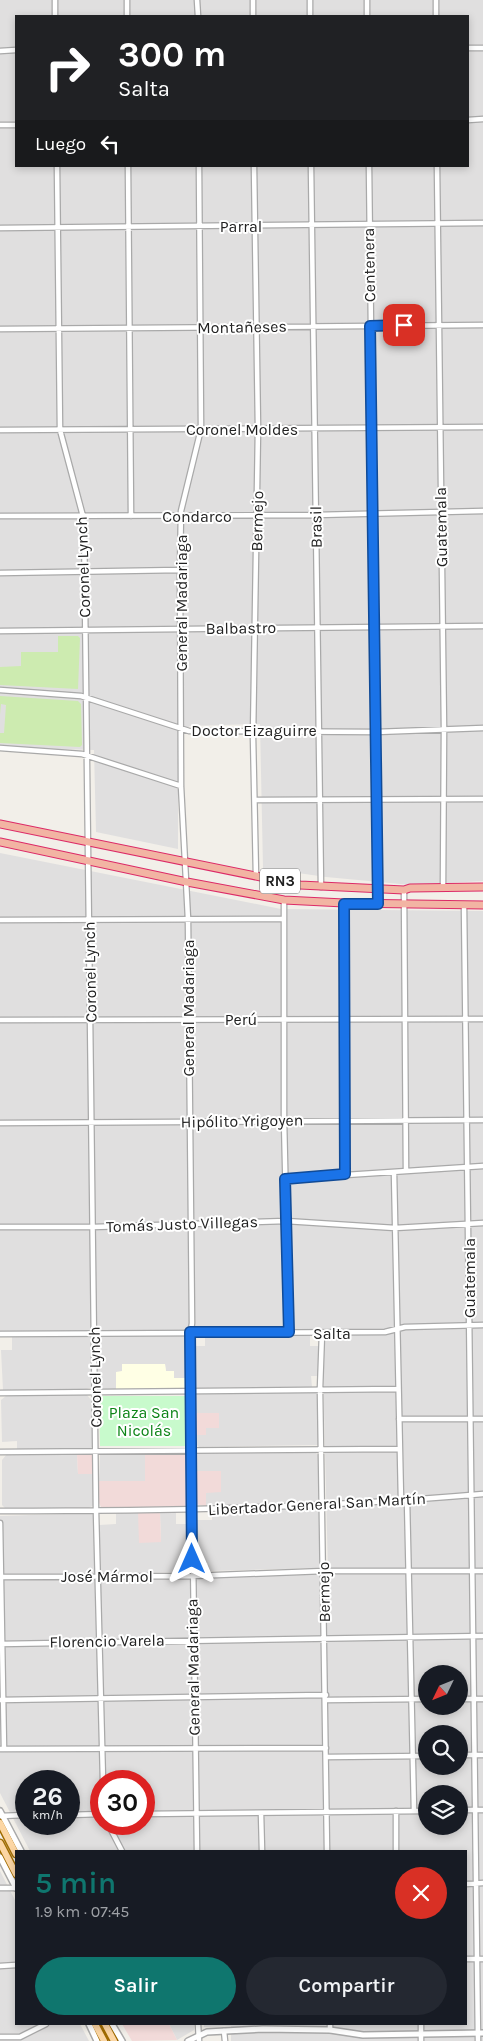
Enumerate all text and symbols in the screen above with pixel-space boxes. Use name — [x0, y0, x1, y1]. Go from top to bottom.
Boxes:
text: 300 m — [118, 34, 226, 75]
icon: right — [35, 35, 100, 100]
text: Salta — [118, 76, 170, 102]
icon: left — [96, 130, 124, 158]
text: Luego — [35, 133, 86, 155]
street label: Parral — [220, 217, 262, 236]
street label: Centenera — [359, 228, 379, 302]
pin — [383, 304, 425, 346]
icon: arrive — [390, 311, 418, 339]
street label: Montañeses — [197, 317, 287, 337]
street label: Coronel Moldes — [186, 420, 298, 439]
street label: Guatemala — [431, 487, 451, 567]
street label: Bermejo — [247, 490, 267, 552]
street label: Brasil — [306, 506, 326, 548]
street label: Condarco — [162, 507, 232, 526]
street label: Coronel Lynch — [72, 516, 94, 618]
street label: General Madariaga — [172, 534, 191, 672]
street label: Balbastro — [206, 618, 276, 638]
street label: Doctor Eizaguirre — [191, 721, 317, 740]
road number: RN3 — [260, 868, 300, 894]
street label: Coronel Lynch — [80, 921, 100, 1023]
street label: General Madariaga — [179, 939, 198, 1077]
street label: Perú — [225, 1010, 257, 1029]
street label: Hipólito Yrigoyen — [180, 1110, 304, 1132]
street label: Tomás Justo Villegas — [106, 1212, 258, 1236]
street label: Guatemala — [460, 1238, 479, 1318]
street label: Salta — [313, 1324, 351, 1343]
street label: Coronel Lynch — [85, 1326, 105, 1428]
park label: Plaza San Nicolás — [109, 1403, 179, 1440]
street label: Libertador General San Martín — [208, 1489, 426, 1519]
position arrow — [165, 1532, 217, 1584]
street label: Bermejo — [314, 1561, 334, 1623]
street label: José Mármol — [61, 1567, 153, 1586]
street label: General Madariaga — [182, 1598, 204, 1736]
street label: Florencio Varela — [49, 1630, 165, 1652]
north arrow — [418, 1665, 468, 1715]
map controls — [418, 1665, 468, 1835]
button: search — [418, 1725, 468, 1775]
speed limit sign: 30 — [90, 1770, 155, 1835]
text: 26 — [32, 1782, 63, 1811]
button: layers — [418, 1785, 468, 1835]
text: km/h — [32, 1808, 63, 1822]
text: 5 min — [35, 1865, 116, 1901]
button: close — [395, 1867, 447, 1919]
text: 1.9 km · 07:45 — [35, 1902, 129, 1921]
button: Salir — [35, 1957, 236, 2015]
button: Compartir — [246, 1957, 447, 2015]

